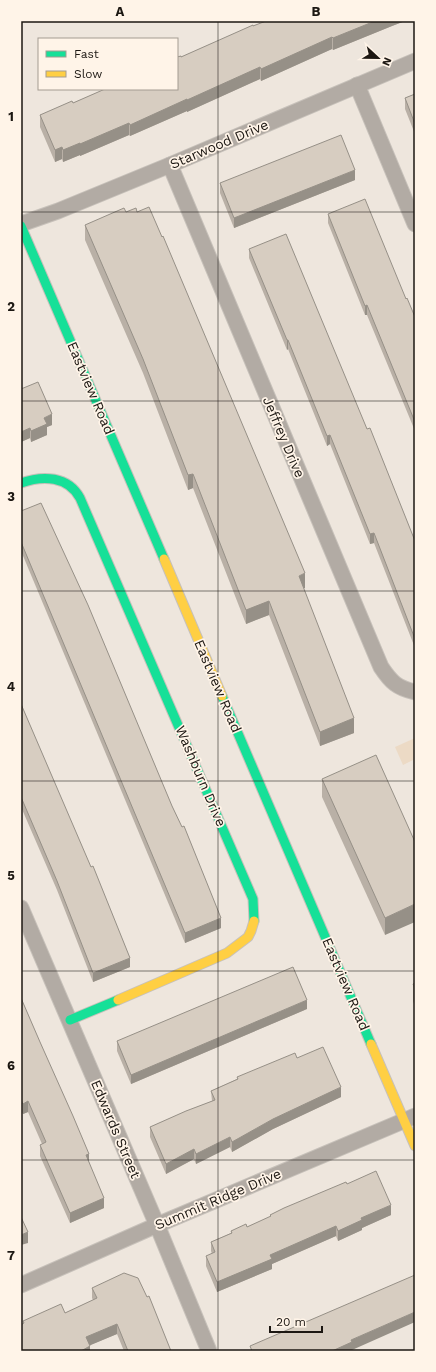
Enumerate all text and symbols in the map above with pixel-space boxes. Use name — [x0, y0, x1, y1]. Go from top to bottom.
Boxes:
text: A — [116, 4, 125, 19]
text: B — [312, 4, 321, 19]
legend — [38, 38, 178, 90]
north arrow — [358, 38, 398, 78]
text: Fast — [74, 47, 99, 61]
text: N — [379, 55, 394, 68]
text: Slow — [74, 67, 102, 81]
text: 1 — [8, 109, 14, 124]
street label: Starwood Drive — [167, 116, 271, 172]
text: 2 — [7, 299, 15, 314]
street label: Eastview Road — [64, 339, 118, 437]
street label: Jeffrey Drive — [260, 394, 308, 480]
text: 3 — [7, 489, 15, 504]
street label: Eastview Road — [191, 637, 245, 735]
text: 4 — [7, 679, 16, 694]
street label: Washburn Drive — [172, 723, 230, 829]
text: 5 — [7, 868, 15, 883]
street label: Eastview Road — [319, 935, 373, 1033]
text: 6 — [7, 1058, 15, 1073]
street label: Edwards Street — [88, 1077, 144, 1181]
street label: Summit Ridge Drive — [153, 1165, 283, 1233]
text: 7 — [7, 1248, 15, 1263]
scale bar — [270, 1308, 322, 1334]
text: 20 m — [276, 1315, 306, 1329]

